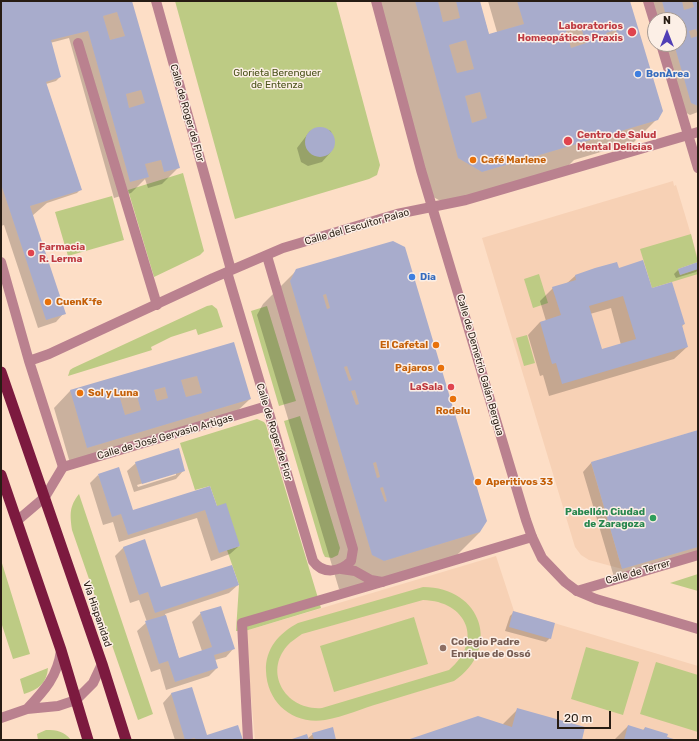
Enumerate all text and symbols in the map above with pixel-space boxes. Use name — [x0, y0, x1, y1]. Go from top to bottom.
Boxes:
north arrow — [647, 12, 687, 52]
text: N — [663, 14, 671, 27]
place label: Laboratorios Homeopáticos Praxis — [517, 20, 623, 44]
marker: Laboratorios Homeopáticos Praxis — [626, 26, 638, 38]
street label: Calle de Roger de Flor — [167, 63, 207, 163]
park label: Glorieta Berenguer de Entenza — [233, 67, 321, 90]
place label: BonÀrea — [646, 68, 689, 80]
marker: BonÀrea — [633, 69, 643, 79]
place label: Centro de Salud Mental Delicias — [577, 129, 656, 152]
marker: Centro de Salud Mental Delicias — [562, 135, 574, 147]
place label: Café Marlene — [481, 154, 546, 166]
marker: Café Marlene — [468, 155, 478, 165]
street label: Calle del Escultor Palao — [303, 206, 411, 248]
place label: Farmacia R. Lerma — [39, 241, 85, 264]
marker: Farmacia R. Lerma — [26, 248, 36, 258]
place label: Dia — [420, 271, 436, 283]
marker: Dia — [407, 272, 417, 282]
street label: Calle de Demetrio Galán Bergua — [454, 293, 506, 437]
place label: CuenK²fe — [56, 296, 102, 308]
marker: CuenK²fe — [43, 297, 53, 307]
place label: El Cafetal — [380, 339, 428, 351]
marker: El Cafetal — [431, 340, 441, 350]
place label: Pajaros — [395, 362, 433, 374]
marker: Pajaros — [436, 363, 446, 373]
place label: LaSala — [410, 381, 443, 393]
street label: Calle de Roger de Flor — [254, 382, 294, 482]
marker: LaSala — [446, 382, 456, 392]
place label: Sol y Luna — [88, 387, 138, 399]
marker: Sol y Luna — [75, 388, 85, 398]
marker: Rodelu — [448, 394, 458, 404]
place label: Rodelu — [436, 405, 470, 417]
street label: Calle de José Gervasio Artigas — [96, 412, 234, 462]
place label: Aperitivos 33 — [486, 476, 553, 488]
marker: Aperitivos 33 — [473, 477, 483, 487]
place label: Pabellón Ciudad de Zaragoza — [565, 506, 645, 530]
marker: Pabellón Ciudad de Zaragoza — [648, 513, 658, 523]
street label: Calle de Terrer — [604, 557, 672, 587]
street label: Vía Hispanidad — [80, 579, 114, 649]
place label: Colegio Padre Enrique de Ossó — [451, 636, 531, 660]
marker: Colegio Padre Enrique de Ossó — [438, 643, 448, 653]
scale bar — [559, 703, 613, 729]
text: 20 m — [564, 711, 592, 725]

